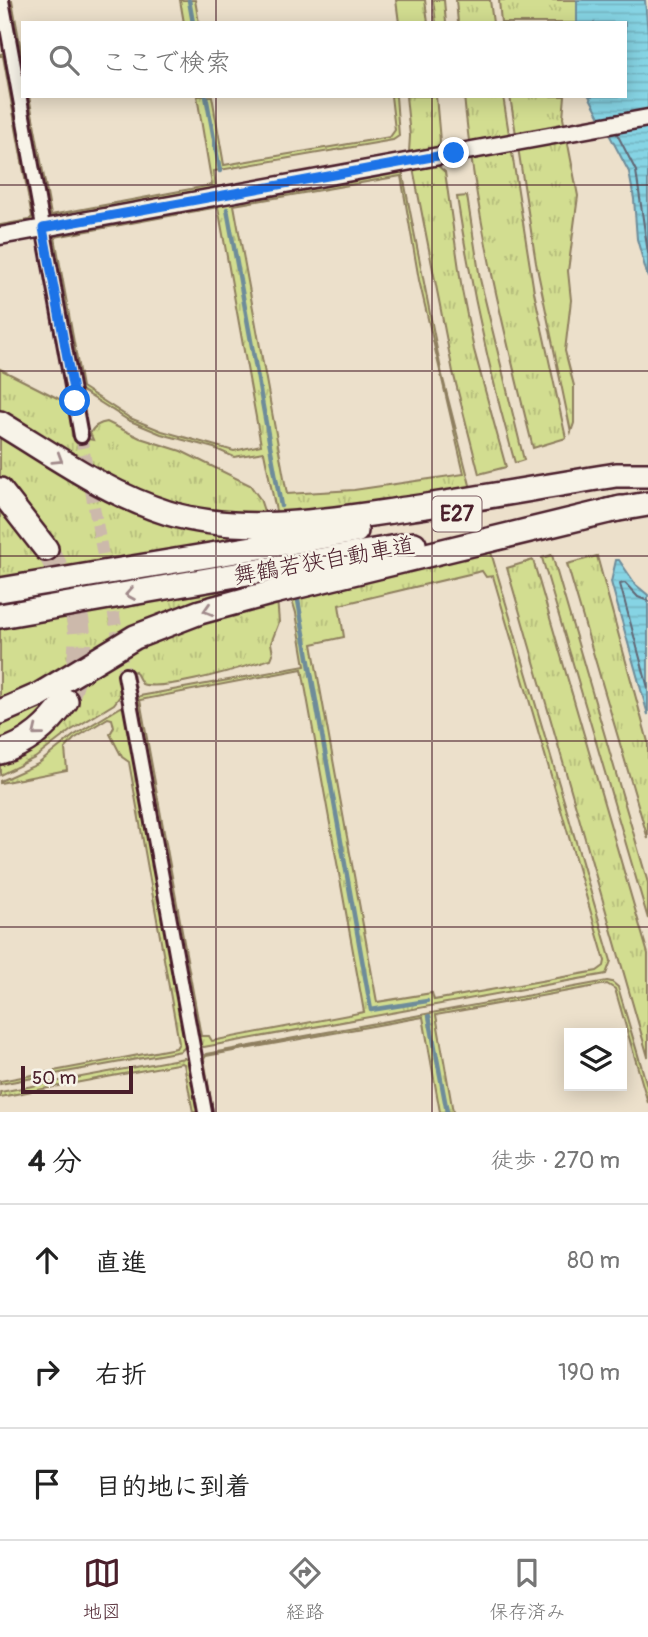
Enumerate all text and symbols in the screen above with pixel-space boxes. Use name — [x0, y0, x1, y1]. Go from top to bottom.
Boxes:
search box — [21, 21, 627, 98]
icon: search — [45, 41, 83, 79]
text: ここで検索 — [101, 47, 231, 79]
route end — [438, 137, 469, 168]
route start — [59, 385, 90, 416]
one-way arrow — [51, 451, 64, 464]
road number: E27 — [433, 496, 482, 532]
street label: 舞鶴若狭自動車道 — [231, 530, 417, 591]
one-way arrow — [124, 585, 136, 600]
one-way arrow — [202, 601, 214, 616]
one-way arrow — [33, 724, 45, 737]
map controls — [564, 1028, 627, 1091]
button: layers — [564, 1028, 627, 1091]
scale bar — [21, 1063, 133, 1095]
text: 50 m — [32, 1066, 76, 1090]
text: 4 分 — [28, 1143, 82, 1180]
text: 徒歩 · 270 m — [490, 1146, 620, 1175]
icon: ahead — [28, 1241, 66, 1279]
text: 80 m — [567, 1246, 620, 1275]
text: 直進 — [95, 1247, 147, 1279]
icon: right — [28, 1353, 66, 1391]
text: 190 m — [558, 1358, 620, 1387]
text: 右折 — [95, 1359, 147, 1391]
icon: arrive — [28, 1465, 66, 1503]
text: 目的地に到着 — [95, 1471, 251, 1503]
tab: 地図 — [83, 1554, 121, 1624]
tab: 経路 — [286, 1554, 324, 1624]
tab: 保存済み — [489, 1554, 565, 1624]

